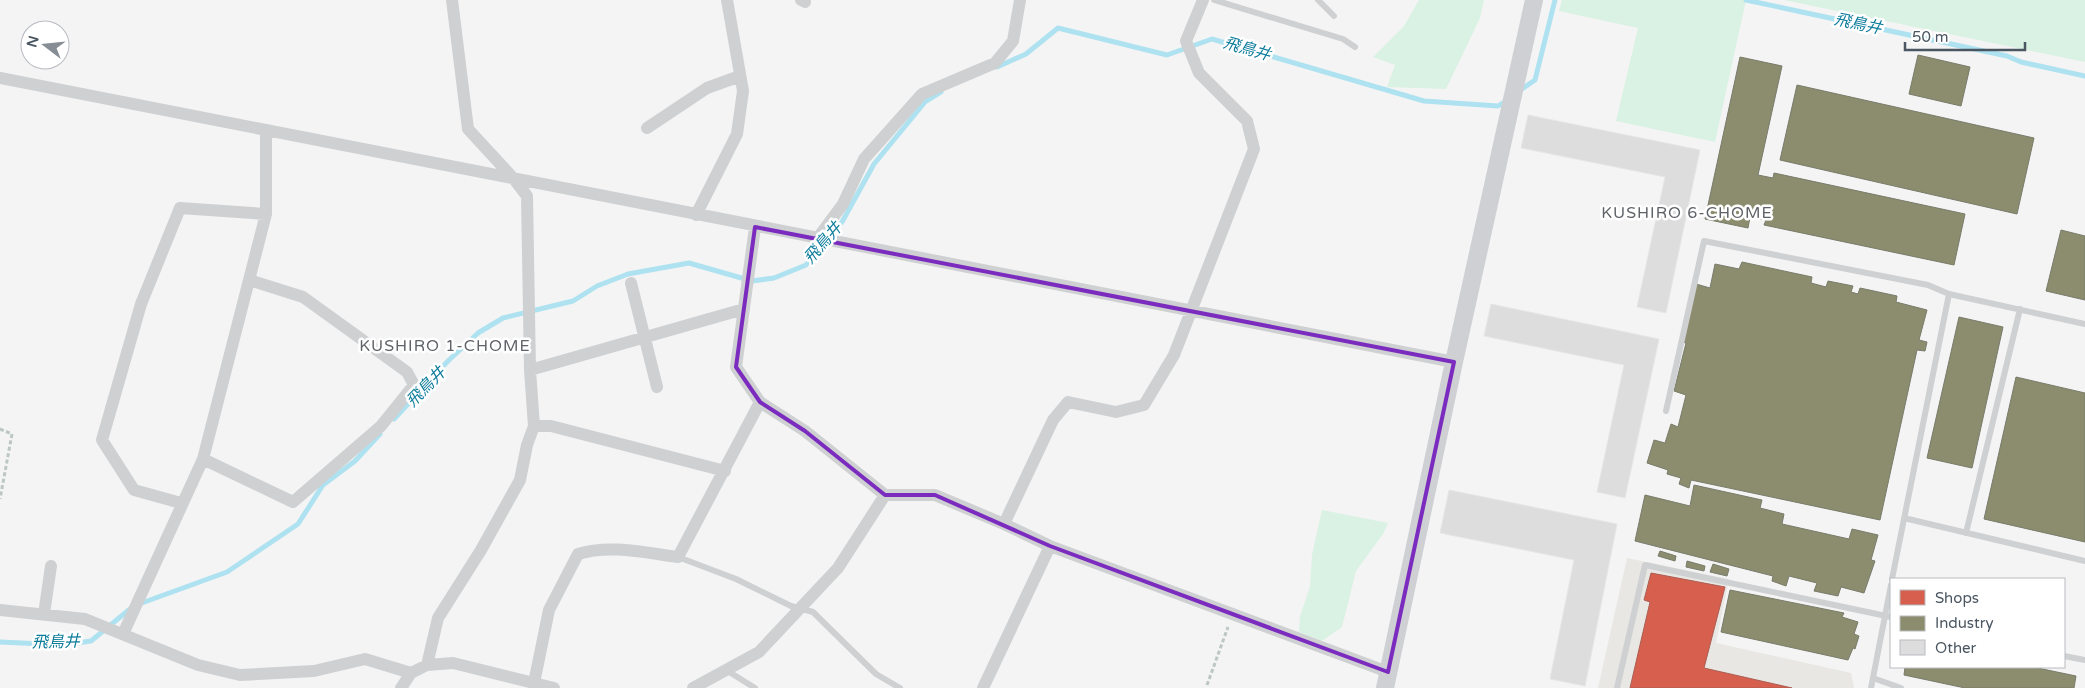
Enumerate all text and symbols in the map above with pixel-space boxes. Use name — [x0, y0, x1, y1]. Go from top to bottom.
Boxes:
water label: 飛鳥井 — [1832, 9, 1886, 39]
north arrow — [20, 20, 70, 70]
scale bar — [1905, 20, 2025, 52]
text: 50 m — [1912, 28, 1949, 46]
water label: 飛鳥井 — [1221, 33, 1275, 66]
text: N — [23, 34, 43, 49]
district label: KUSHIRO 6-CHOME — [1601, 203, 1773, 223]
water label: 飛鳥井 — [800, 217, 848, 268]
district label: KUSHIRO 1-CHOME — [359, 336, 531, 356]
water label: 飛鳥井 — [402, 361, 451, 411]
legend — [1890, 578, 2065, 668]
text: Shops — [1935, 589, 1979, 607]
text: Industry — [1935, 614, 1994, 632]
water label: 飛鳥井 — [32, 632, 82, 652]
text: Other — [1935, 639, 1977, 657]

